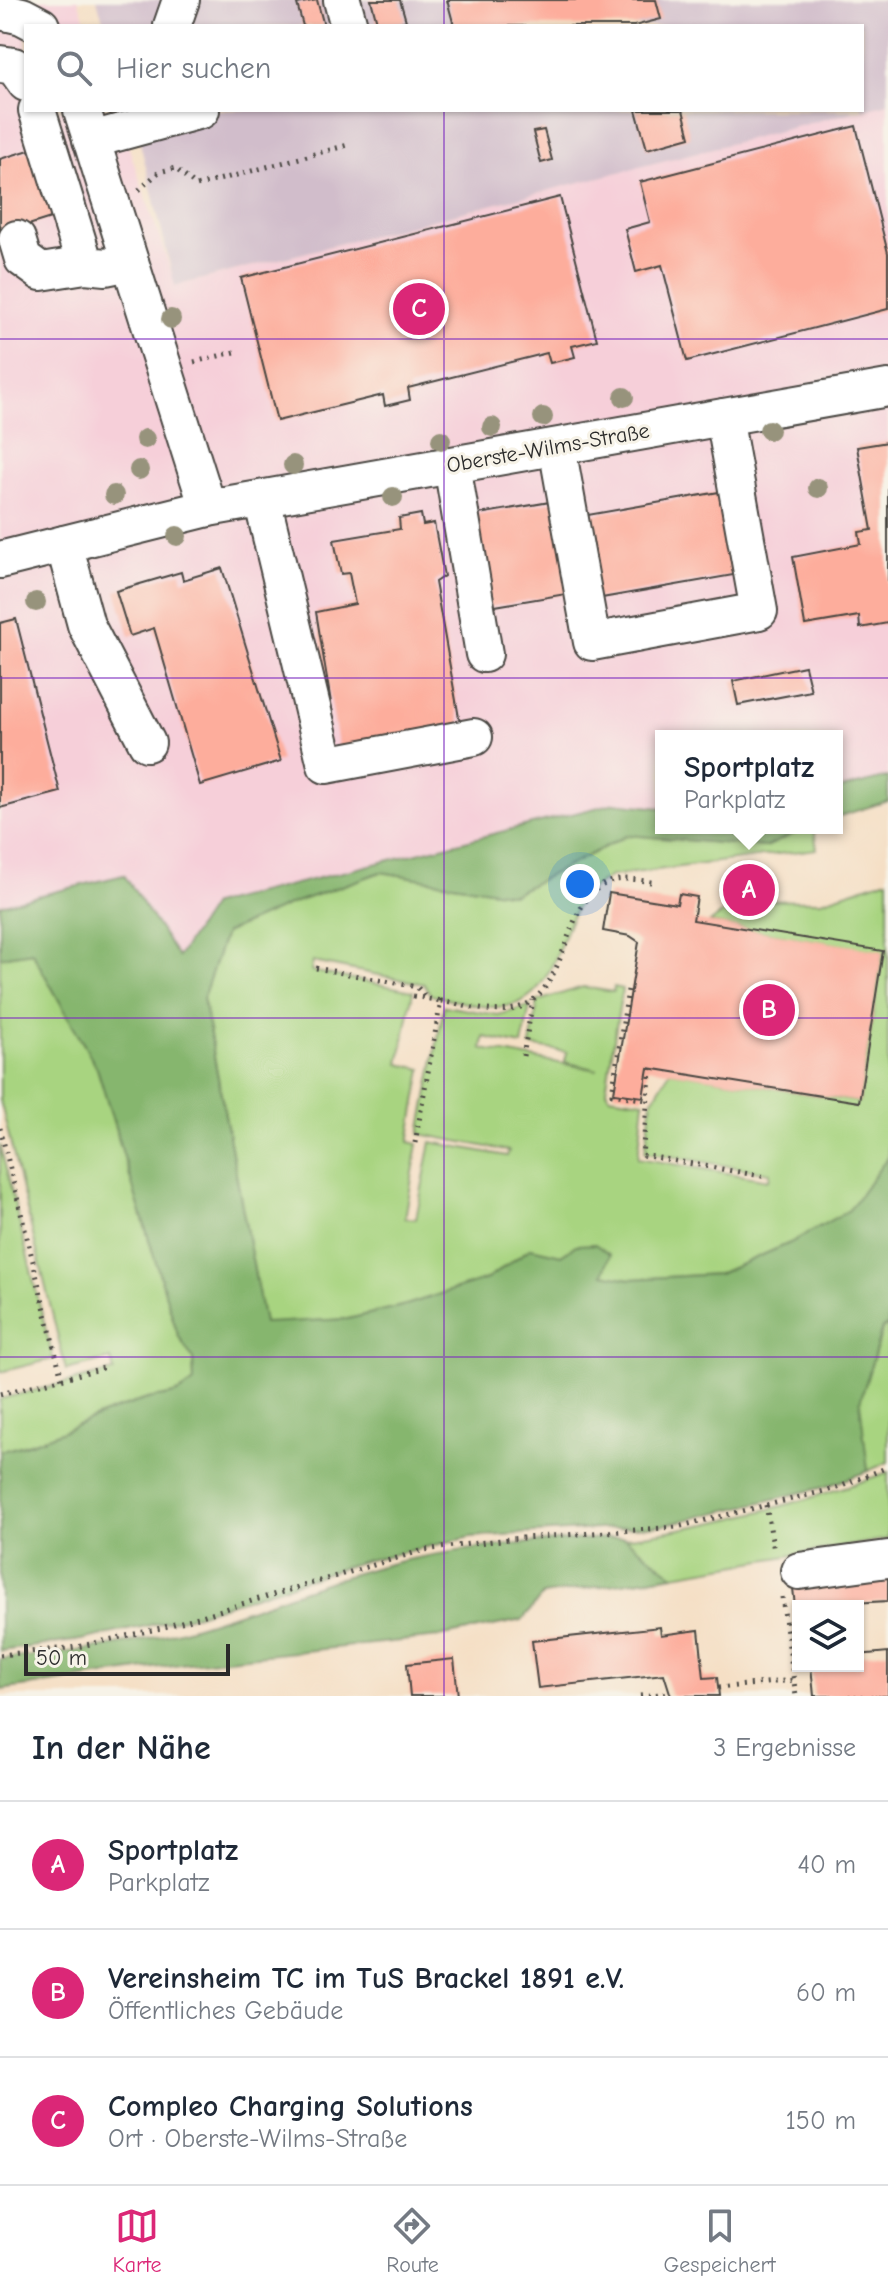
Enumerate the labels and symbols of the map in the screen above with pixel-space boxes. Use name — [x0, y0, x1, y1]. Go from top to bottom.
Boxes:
pin: C — [393, 279, 445, 339]
street label: Oberste-Wilms-Straße — [445, 417, 651, 479]
pin: A — [723, 860, 775, 920]
your location — [560, 864, 600, 904]
pin: B — [743, 980, 795, 1040]
scale bar — [24, 1640, 230, 1676]

